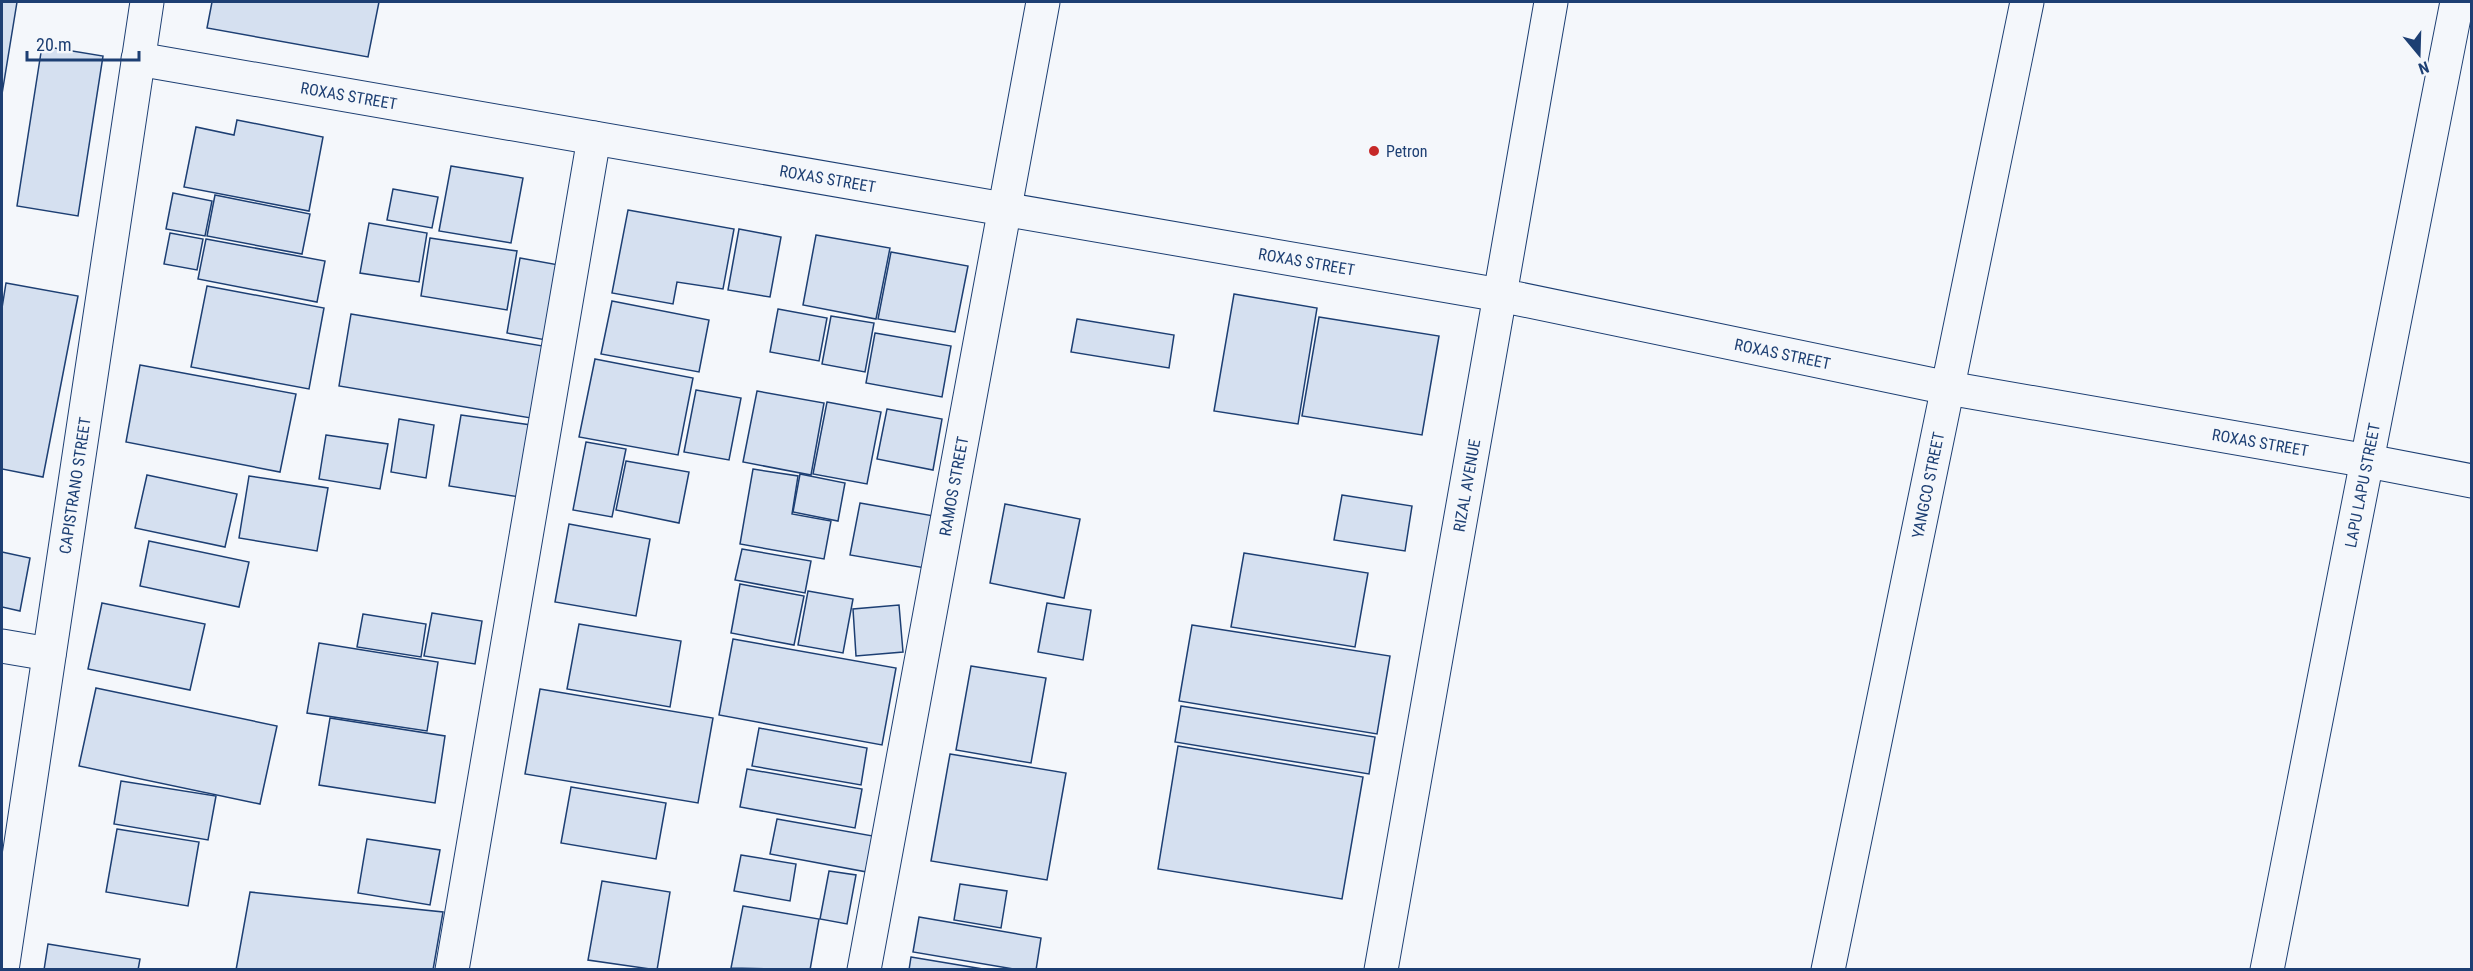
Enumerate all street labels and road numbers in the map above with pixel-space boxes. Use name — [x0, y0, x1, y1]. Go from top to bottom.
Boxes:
street label: ROXAS STREET — [299, 78, 399, 113]
street label: ROXAS STREET — [778, 161, 877, 196]
street label: ROXAS STREET — [1257, 244, 1356, 279]
street label: ROXAS STREET — [1733, 334, 1832, 373]
street label: CAPISTRANO STREET — [55, 416, 94, 555]
street label: LAPU LAPU STREET — [2341, 421, 2384, 549]
street label: ROXAS STREET — [2211, 425, 2310, 460]
street label: YANGCO STREET — [1907, 430, 1948, 540]
street label: RAMOS STREET — [935, 435, 972, 538]
street label: RIZAL AVENUE — [1449, 438, 1484, 533]

